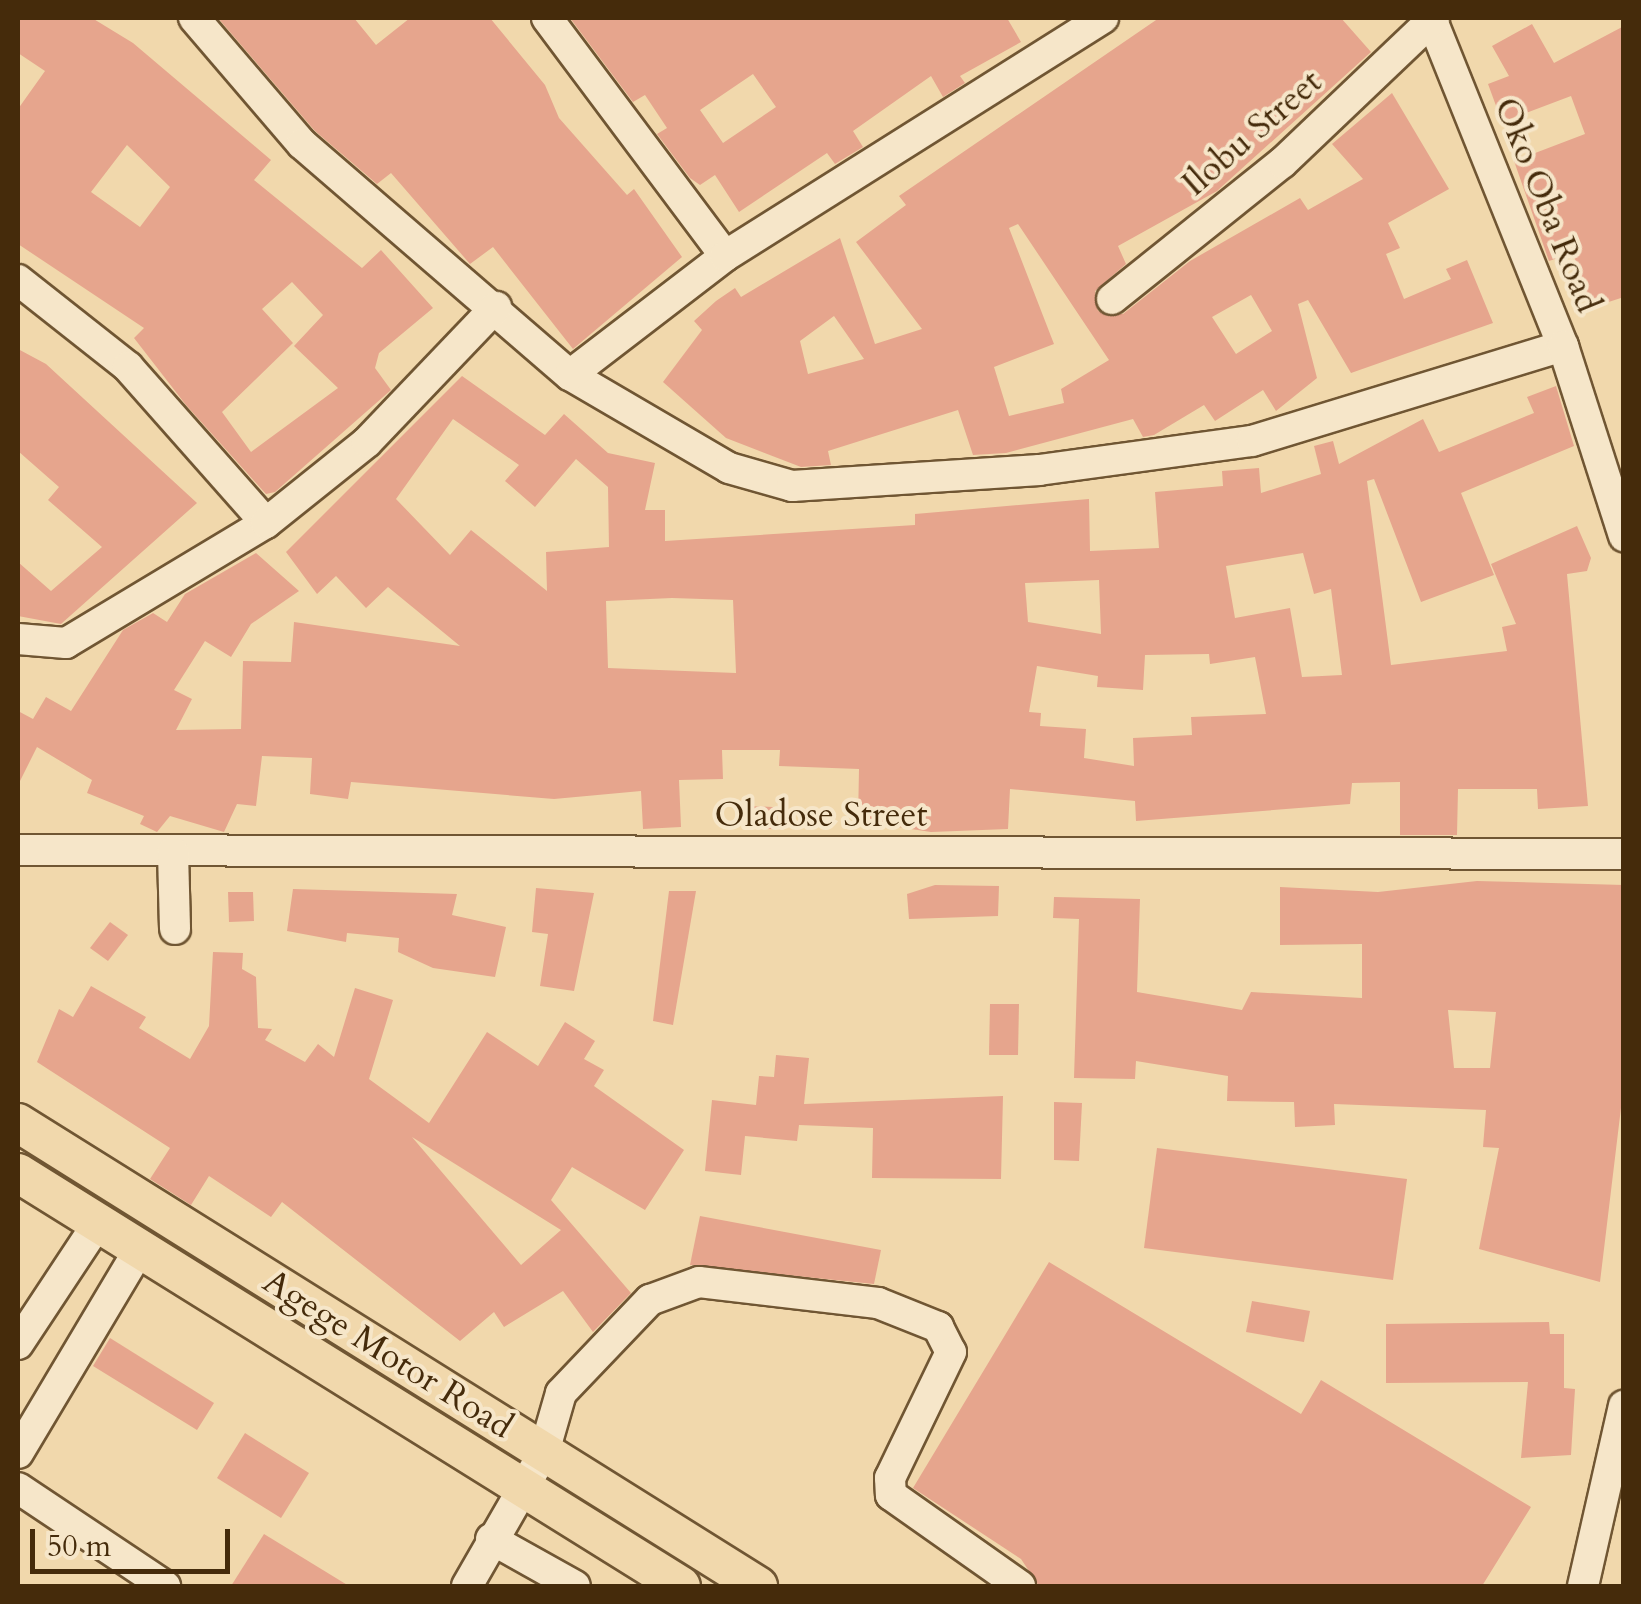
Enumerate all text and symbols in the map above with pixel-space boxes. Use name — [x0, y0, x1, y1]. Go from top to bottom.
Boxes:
street label: Ilobu Street — [1174, 61, 1330, 205]
street label: Oko Oba Road — [1485, 92, 1609, 318]
street label: Oladose Street — [714, 794, 928, 836]
street label: Agege Motor Road — [255, 1260, 521, 1448]
scale bar — [35, 1509, 235, 1571]
text: 50 m — [47, 1526, 111, 1567]

